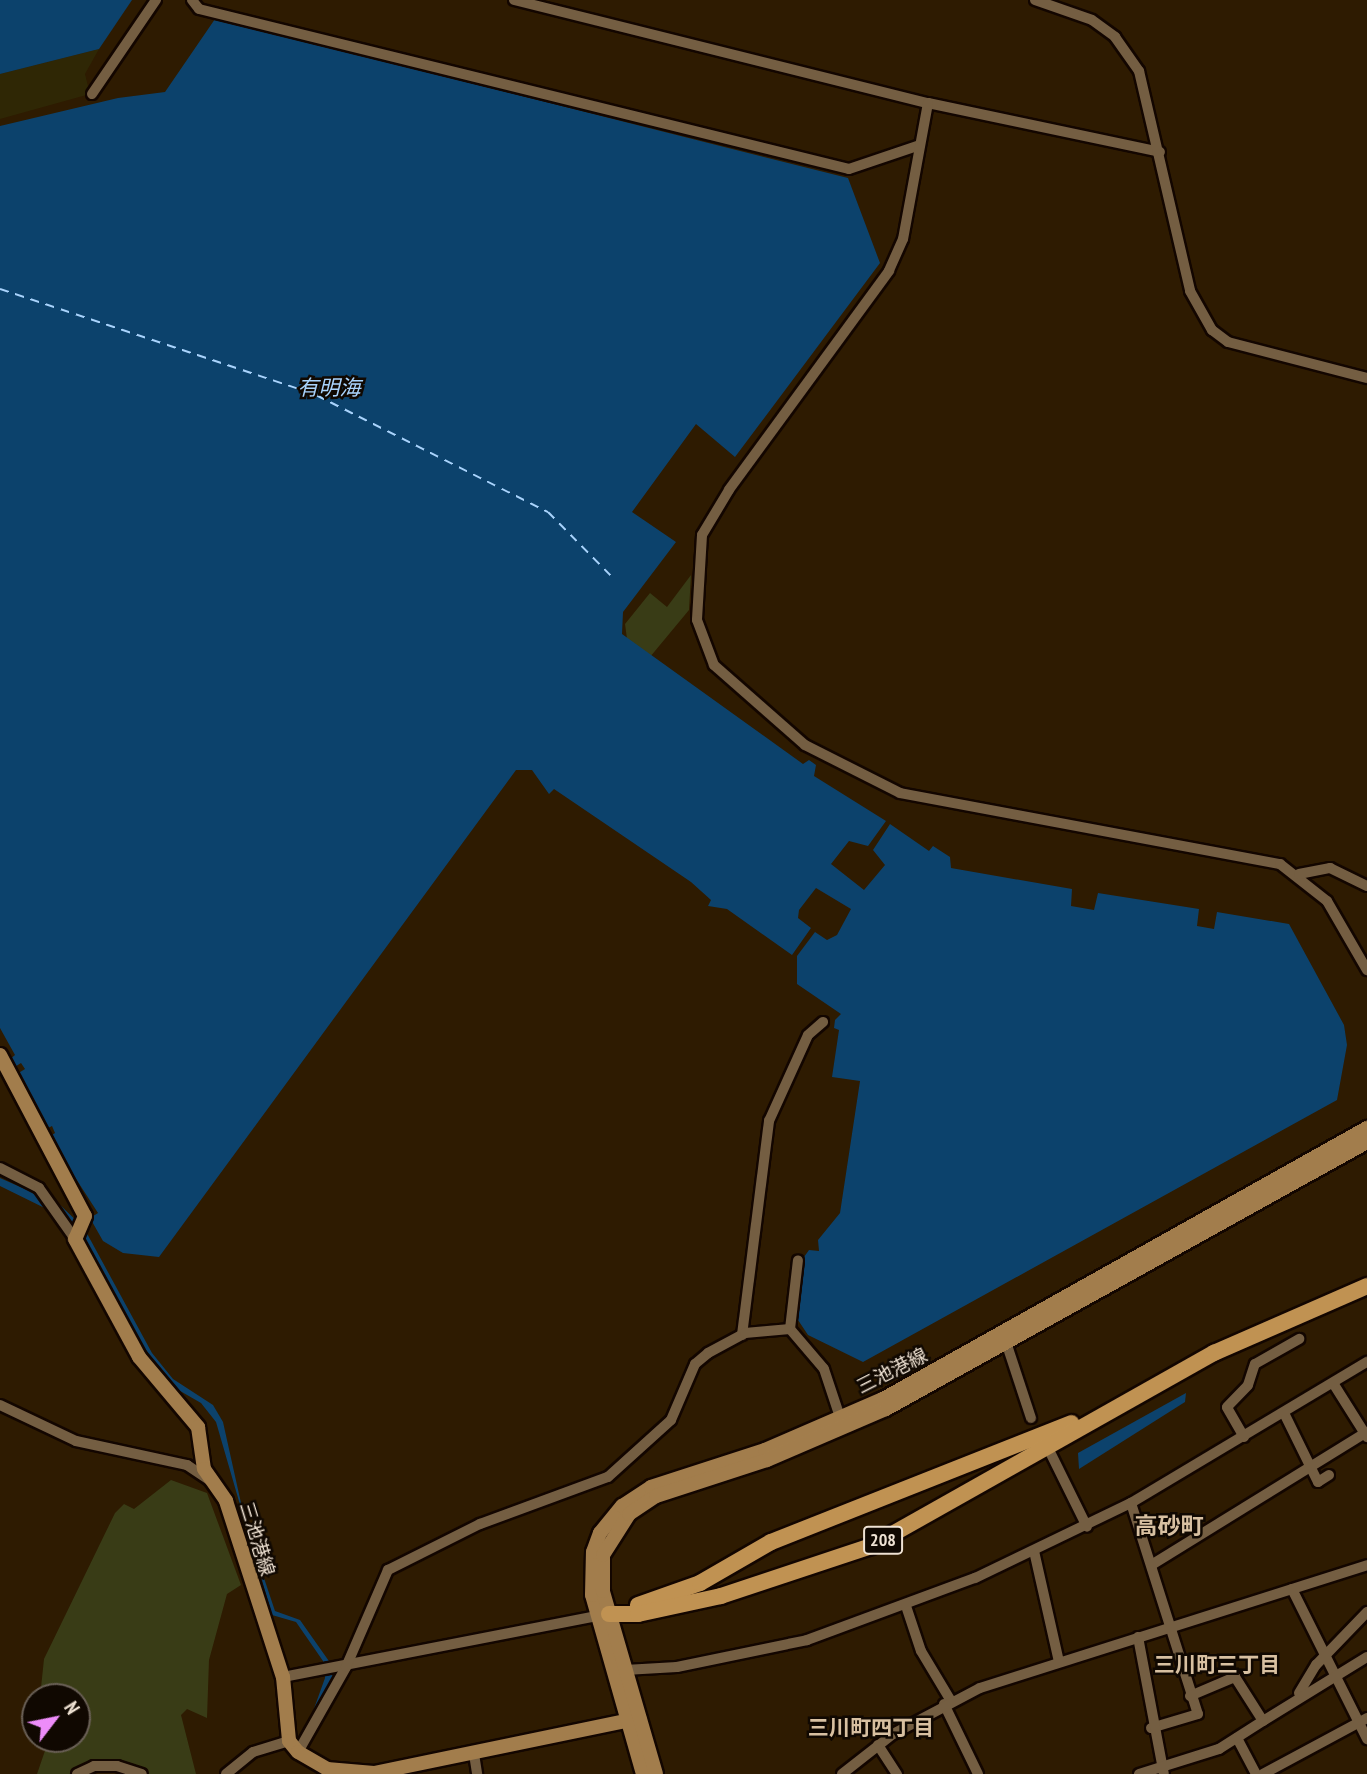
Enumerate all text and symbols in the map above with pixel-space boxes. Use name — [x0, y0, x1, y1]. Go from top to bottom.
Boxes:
water label: 有明海 — [298, 375, 360, 401]
street label: 三池港線 — [853, 1344, 931, 1398]
street label: 三池港線 — [235, 1499, 279, 1579]
district label: 高砂町 — [1135, 1512, 1203, 1540]
road number: 208 — [862, 1526, 904, 1554]
district label: 三川町三丁目 — [1154, 1652, 1280, 1678]
north arrow — [21, 1683, 91, 1753]
text: N — [59, 1697, 85, 1719]
district label: 三川町四丁目 — [808, 1715, 934, 1741]

